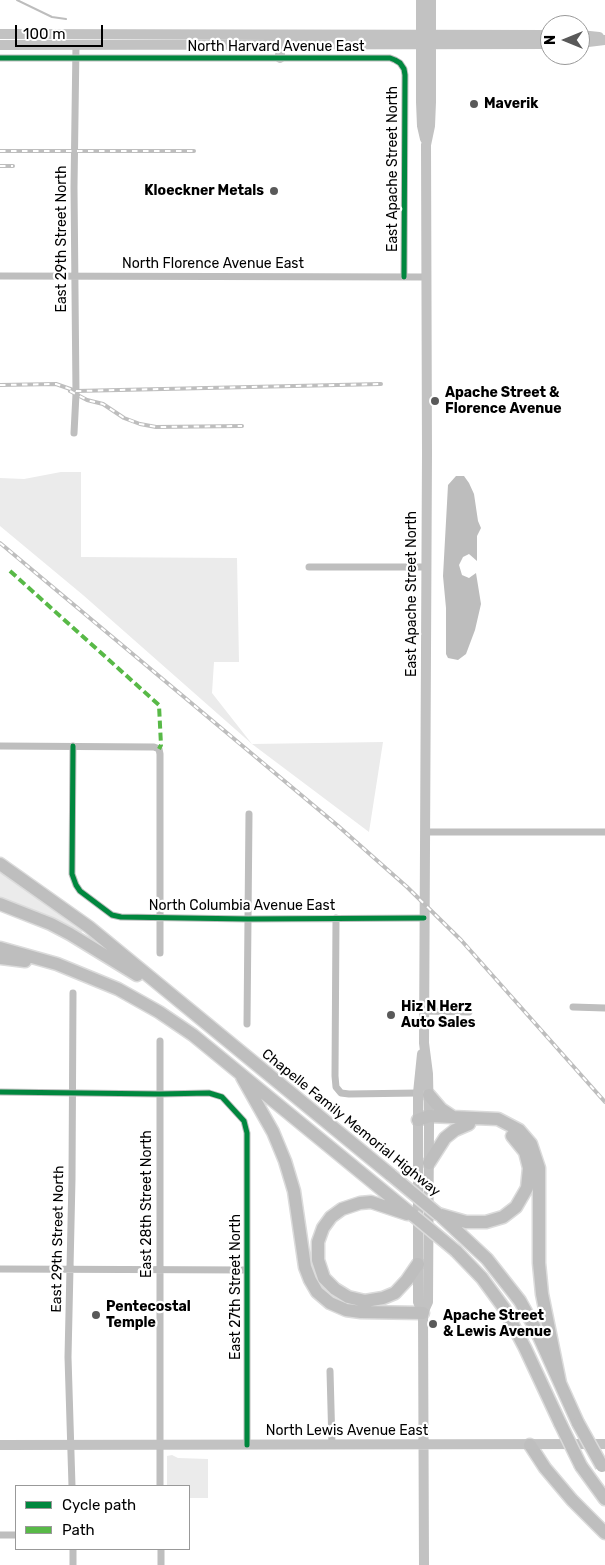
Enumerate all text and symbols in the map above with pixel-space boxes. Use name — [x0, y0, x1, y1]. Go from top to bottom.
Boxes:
scale bar — [18, 15, 105, 47]
north arrow — [540, 15, 590, 65]
text: 100 m — [23, 25, 65, 43]
text: N — [542, 35, 559, 45]
street label: North Harvard Avenue East — [188, 39, 364, 55]
street label: East Apache Street North — [385, 86, 401, 252]
place label: Maverik — [484, 96, 539, 112]
marker: Maverik — [468, 98, 480, 110]
street label: East 29th Street North — [54, 165, 70, 313]
place label: Kloeckner Metals — [144, 183, 264, 199]
marker: Kloeckner Metals — [268, 185, 280, 197]
street label: North Florence Avenue East — [122, 256, 304, 272]
place label: Apache Street & Florence Avenue — [445, 385, 562, 418]
marker: Apache Street & Florence Avenue — [429, 395, 441, 407]
street label: East Apache Street North — [404, 511, 420, 677]
street label: North Columbia Avenue East — [149, 898, 335, 914]
place label: Hiz N Herz Auto Sales — [401, 999, 476, 1032]
marker: Hiz N Herz Auto Sales — [385, 1009, 397, 1021]
street label: Chapelle Family Memorial Highway — [258, 1046, 444, 1200]
street label: East 28th Street North — [139, 1130, 155, 1278]
street label: East 29th Street North — [48, 1165, 68, 1313]
street label: East 27th Street North — [228, 1214, 244, 1360]
place label: Pentecostal Temple — [106, 1299, 191, 1331]
place label: Apache Street & Lewis Avenue — [443, 1308, 551, 1340]
marker: Pentecostal Temple — [90, 1309, 102, 1321]
marker: Apache Street & Lewis Avenue — [427, 1318, 439, 1330]
street label: North Lewis Avenue East — [266, 1423, 428, 1439]
legend — [15, 1485, 190, 1550]
text: Cycle path — [62, 1496, 136, 1514]
text: Path — [62, 1521, 95, 1539]

